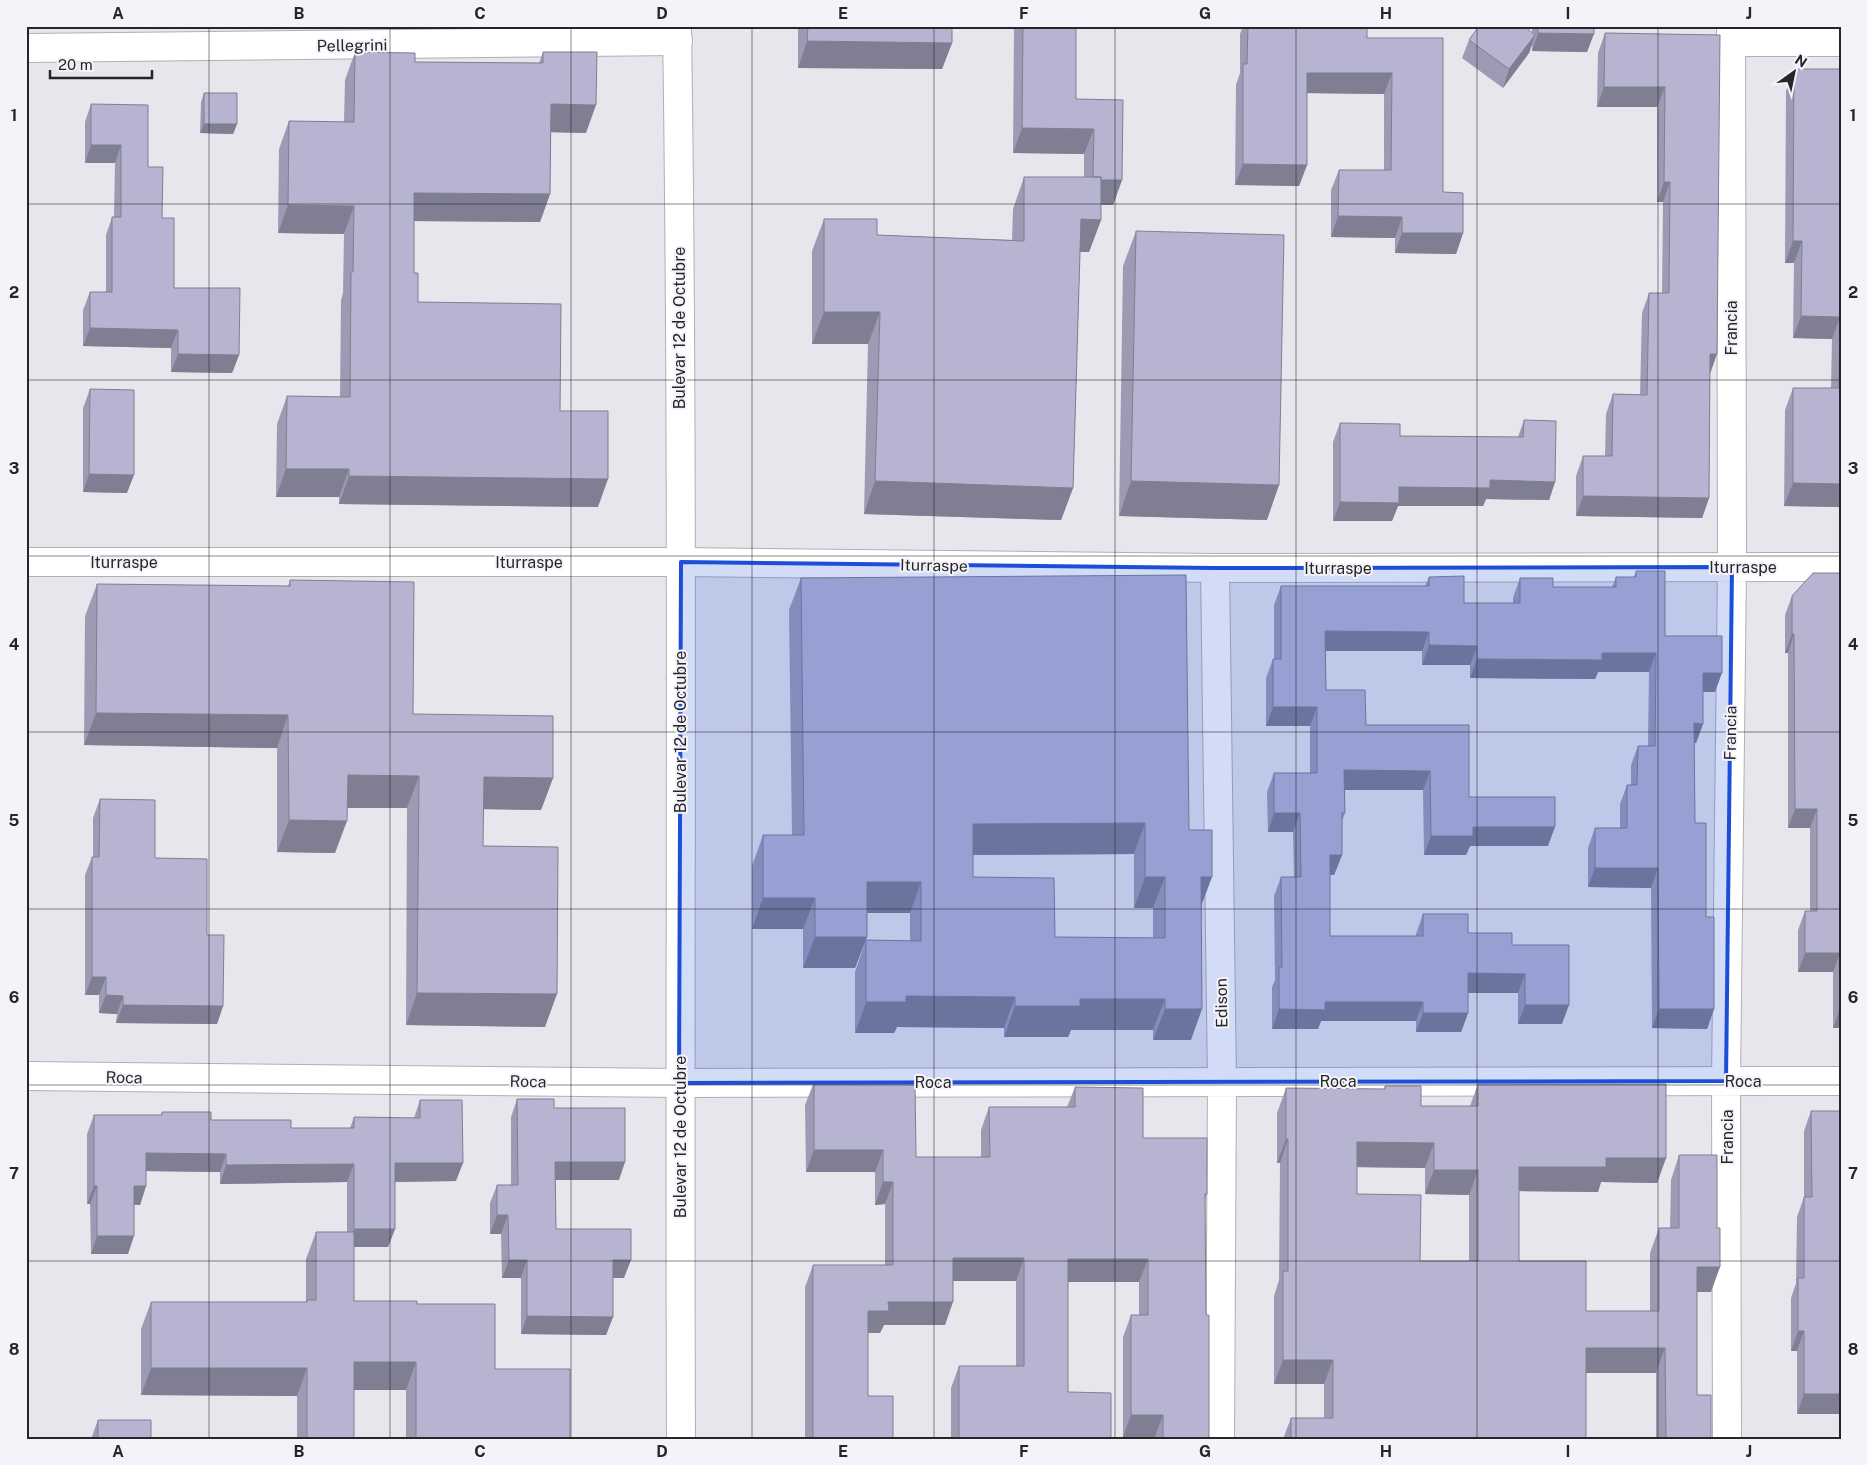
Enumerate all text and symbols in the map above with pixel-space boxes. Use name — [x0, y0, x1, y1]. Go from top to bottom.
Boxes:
text: A — [112, 4, 124, 23]
text: B — [294, 4, 305, 23]
text: C — [474, 4, 486, 23]
text: D — [656, 4, 668, 23]
text: E — [838, 4, 848, 23]
text: F — [1019, 4, 1029, 23]
text: G — [1199, 4, 1211, 23]
text: H — [1380, 4, 1392, 23]
text: I — [1566, 4, 1570, 23]
text: J — [1746, 4, 1752, 23]
street label: Pellegrini — [317, 35, 387, 56]
scale bar — [50, 48, 152, 80]
north arrow — [1770, 48, 1820, 98]
text: N — [1792, 51, 1810, 71]
text: 20 m — [58, 56, 93, 73]
text: 1 — [11, 106, 17, 125]
text: 1 — [1850, 106, 1856, 125]
street label: Bulevar 12 de Octubre — [670, 247, 689, 409]
text: 2 — [9, 283, 19, 302]
text: 2 — [1848, 283, 1858, 302]
street label: Francia — [1722, 301, 1741, 355]
text: 3 — [9, 459, 19, 478]
text: 3 — [1848, 459, 1858, 478]
street label: Iturraspe — [90, 553, 158, 572]
street label: Iturraspe — [495, 553, 563, 572]
street label: Iturraspe — [900, 555, 968, 576]
street label: Iturraspe — [1709, 558, 1777, 577]
street label: Iturraspe — [1304, 559, 1372, 578]
text: 4 — [9, 635, 20, 654]
text: 4 — [1848, 635, 1859, 654]
street label: Bulevar 12 de Octubre — [671, 651, 690, 813]
street label: Francia — [1721, 705, 1740, 761]
text: 5 — [9, 811, 20, 830]
text: 5 — [1848, 811, 1859, 830]
street label: Edison — [1212, 978, 1231, 1028]
text: 6 — [9, 988, 19, 1007]
text: 6 — [1848, 988, 1858, 1007]
street label: Bulevar 12 de Octubre — [671, 1056, 690, 1218]
street label: Roca — [105, 1068, 143, 1087]
street label: Roca — [509, 1072, 547, 1091]
street label: Roca — [1319, 1072, 1357, 1091]
street label: Roca — [1724, 1072, 1762, 1091]
street label: Roca — [914, 1073, 952, 1092]
street label: Francia — [1718, 1110, 1737, 1164]
text: 7 — [9, 1164, 19, 1183]
text: 7 — [1848, 1164, 1858, 1183]
text: 8 — [9, 1340, 20, 1359]
text: 8 — [1848, 1340, 1859, 1359]
text: A — [112, 1442, 124, 1461]
text: B — [294, 1442, 305, 1461]
text: C — [474, 1442, 486, 1461]
text: D — [656, 1442, 668, 1461]
text: E — [838, 1442, 848, 1461]
text: F — [1019, 1442, 1029, 1461]
text: G — [1199, 1442, 1211, 1461]
text: H — [1380, 1442, 1392, 1461]
text: I — [1566, 1442, 1570, 1461]
text: J — [1746, 1442, 1752, 1461]

